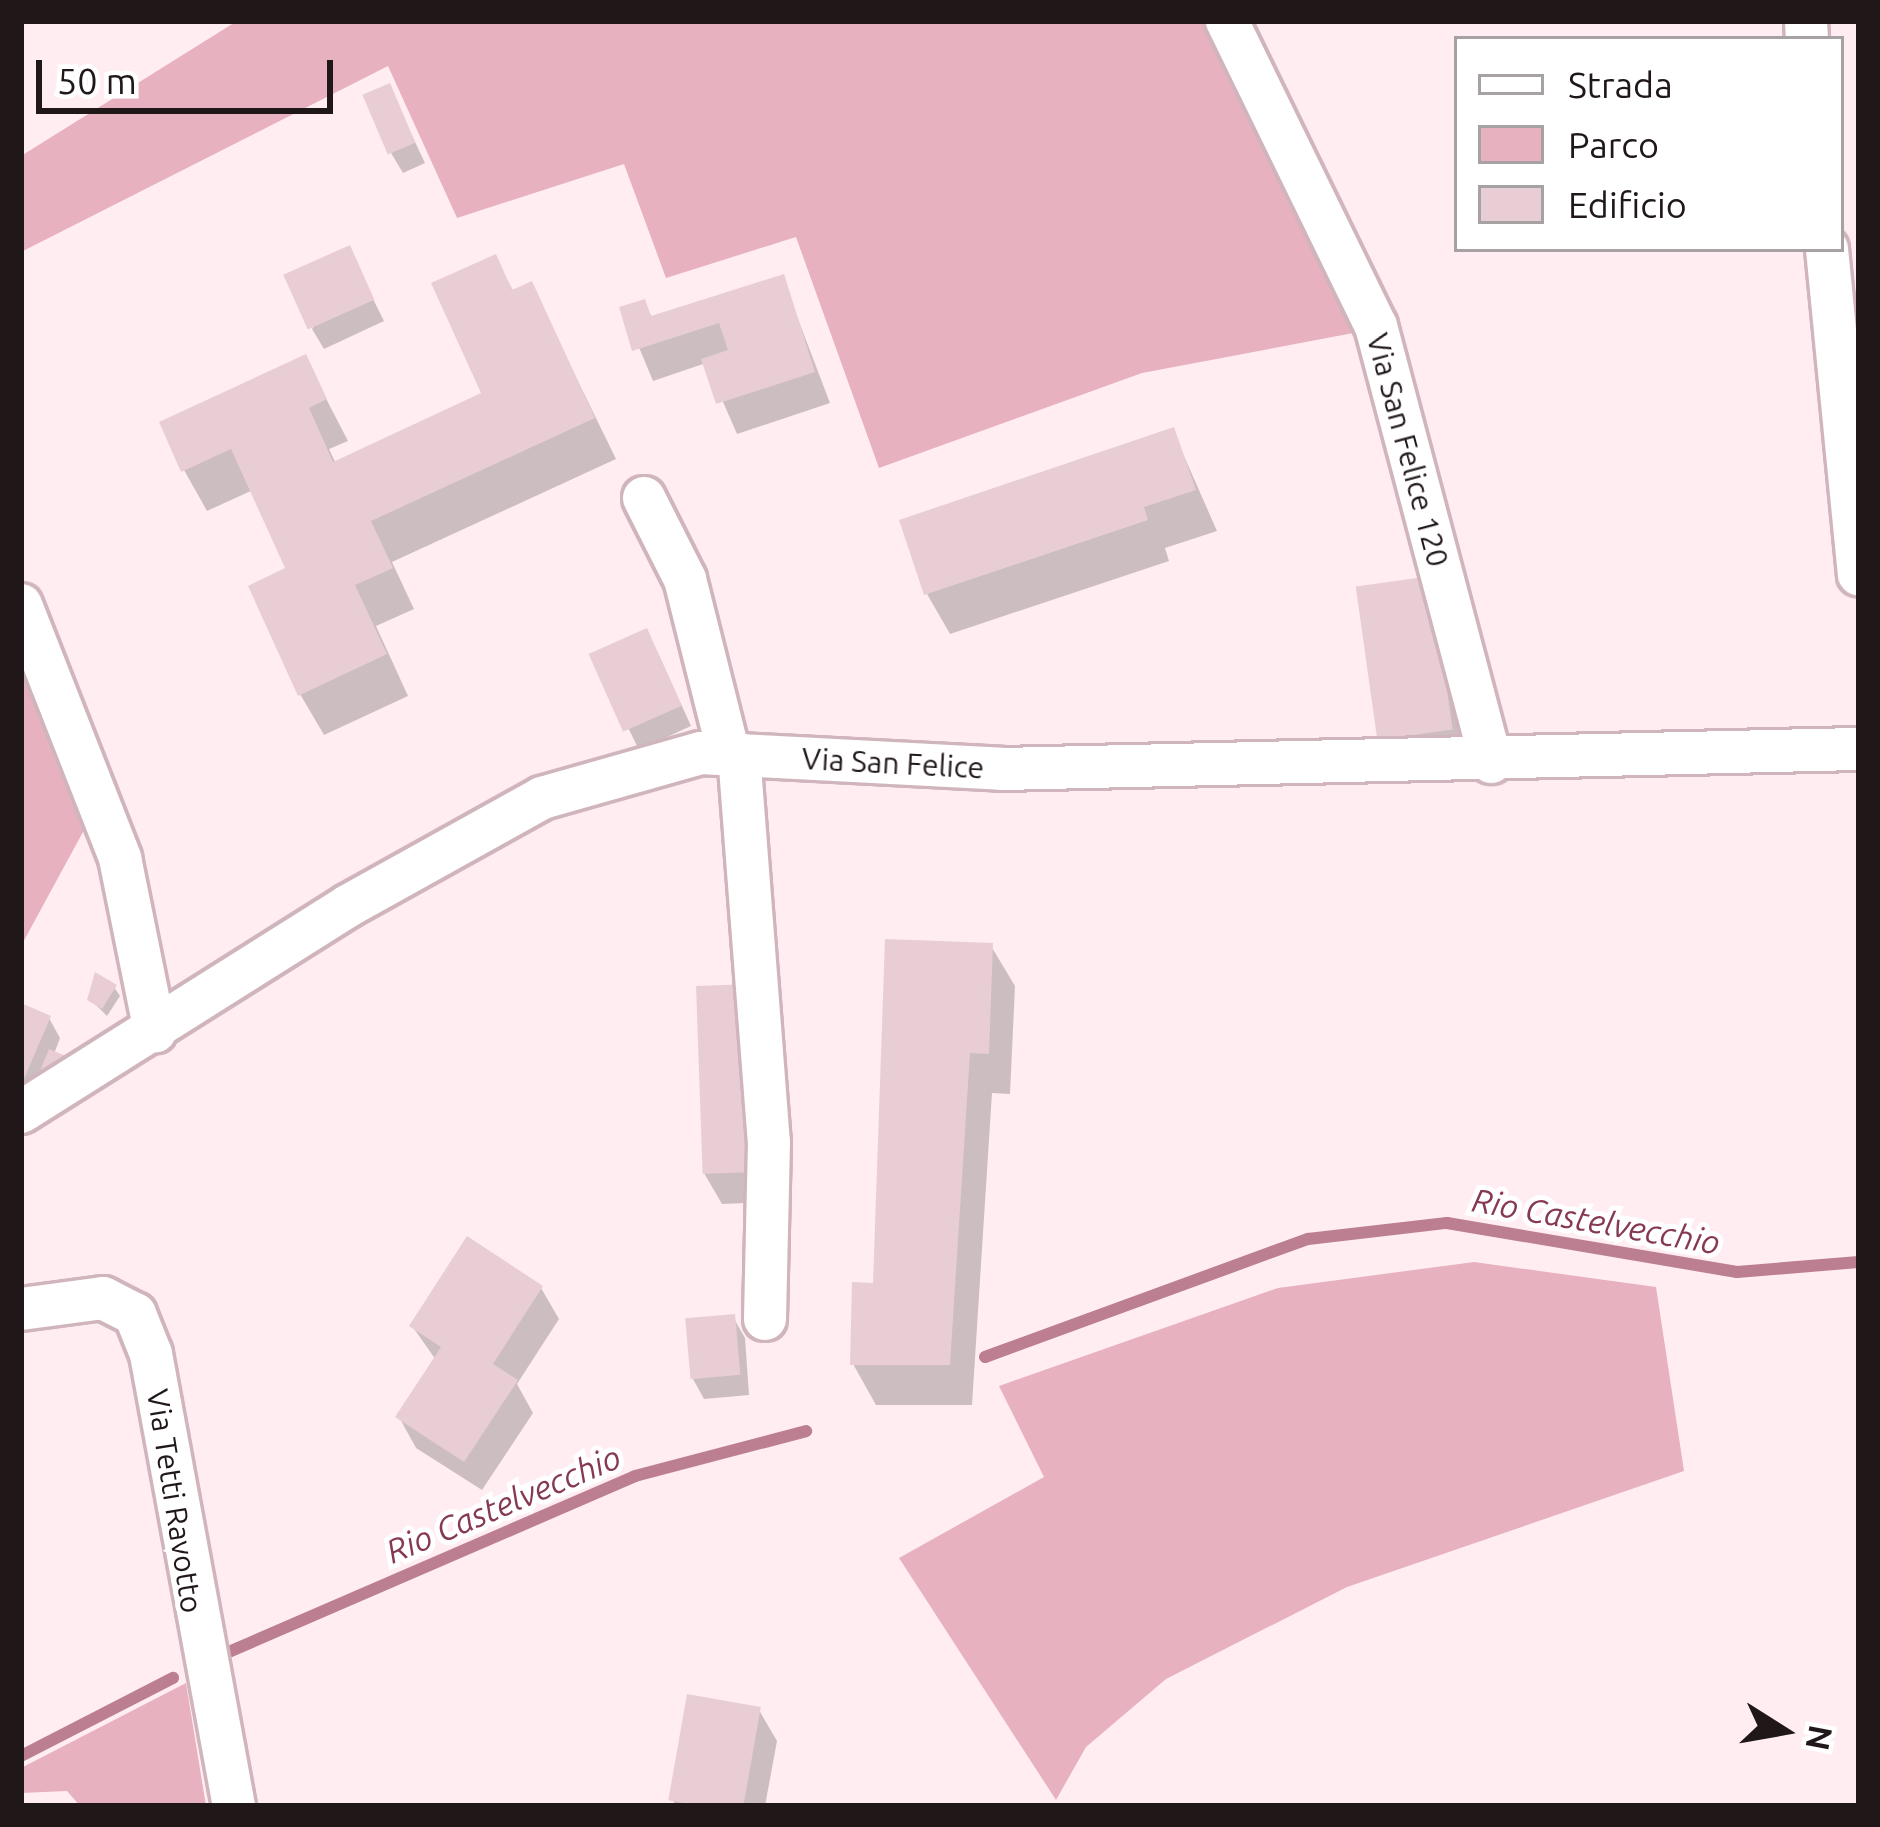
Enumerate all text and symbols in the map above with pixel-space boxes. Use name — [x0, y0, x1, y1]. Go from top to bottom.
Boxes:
scale bar — [42, 36, 339, 110]
legend — [1454, 36, 1844, 252]
text: 50 m — [57, 60, 137, 101]
text: Strada — [1568, 64, 1673, 105]
text: Parco — [1568, 124, 1659, 165]
text: Edificio — [1568, 184, 1687, 225]
street label: Via San Felice 120 — [1360, 329, 1456, 571]
street label: Via San Felice — [801, 740, 985, 786]
water label: Rio Castelvecchio — [1469, 1180, 1723, 1262]
street label: Via Tetti Ravotto — [140, 1386, 210, 1616]
water label: Rio Castelvecchio — [380, 1437, 626, 1571]
north arrow — [1724, 1671, 1844, 1791]
text: N — [1799, 1722, 1840, 1754]

